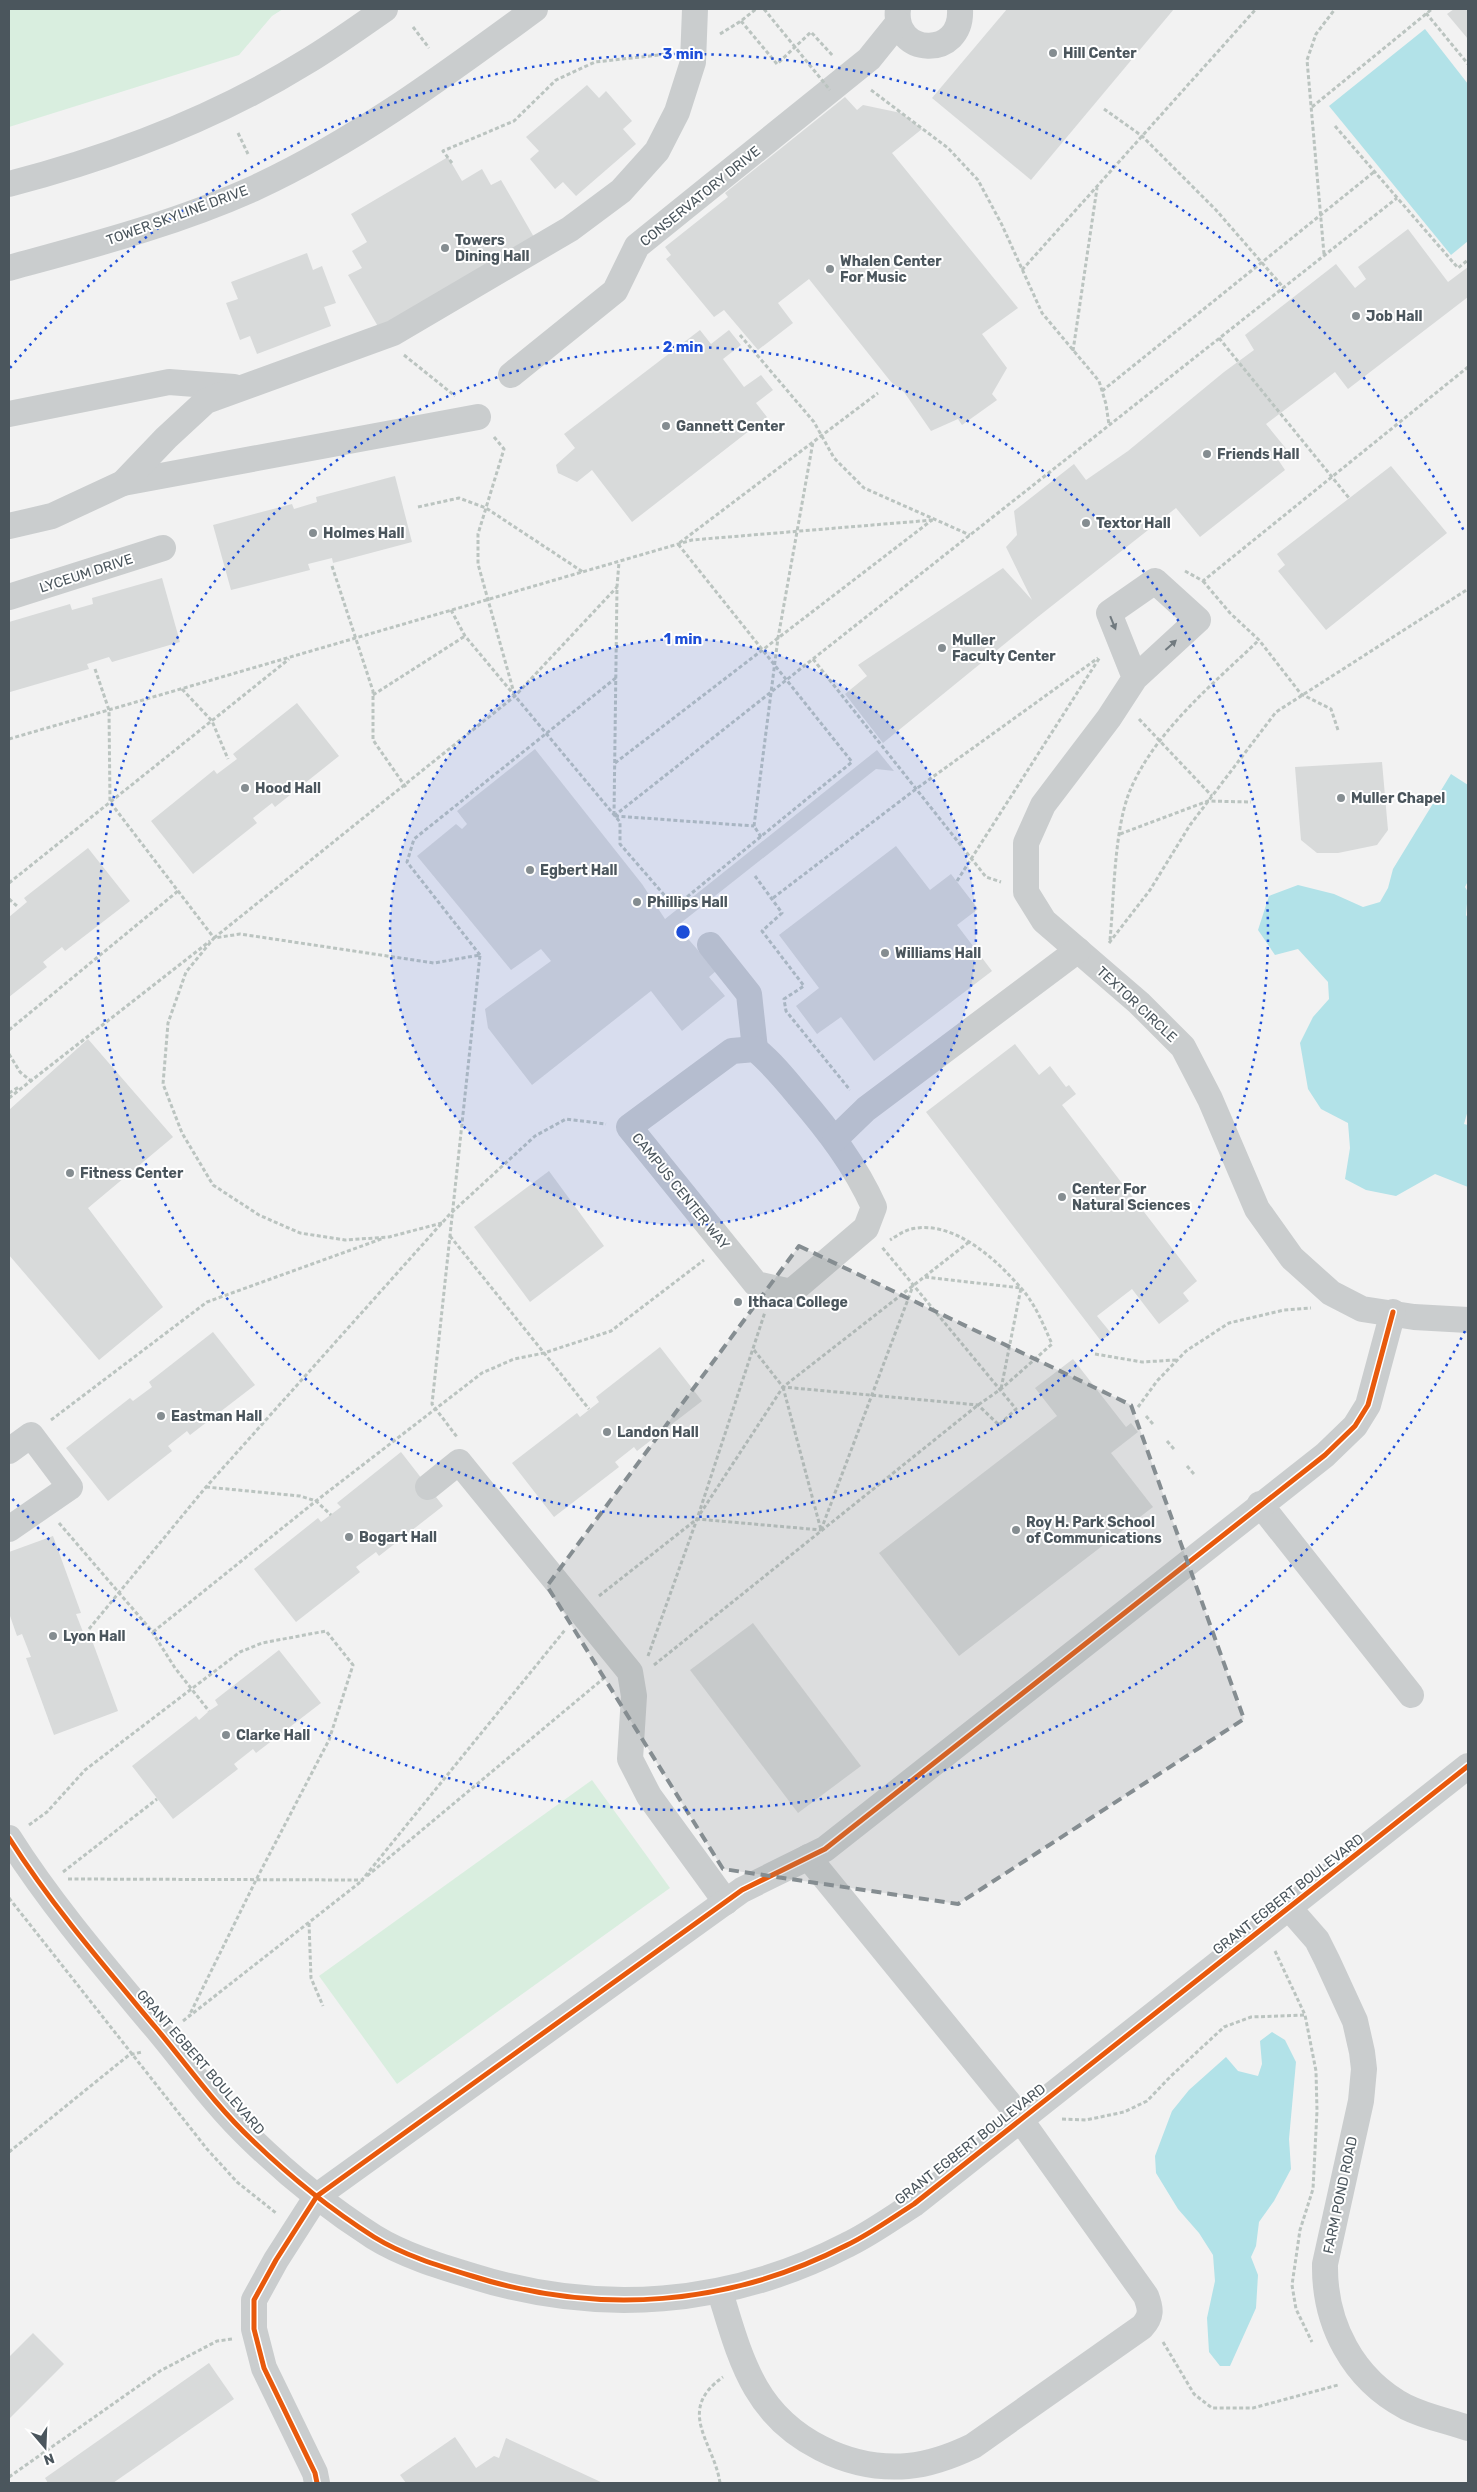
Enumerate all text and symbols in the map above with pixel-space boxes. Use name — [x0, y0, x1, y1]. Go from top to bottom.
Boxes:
text: 3 min — [663, 45, 703, 63]
place label: Hill Center — [1063, 45, 1137, 62]
marker: Hill Center — [1047, 47, 1059, 59]
street label: CONSERVATORY DRIVE — [637, 143, 764, 250]
street label: TOWER SKYLINE DRIVE — [104, 182, 250, 249]
place label: Towers Dining Hall — [455, 232, 530, 265]
marker: Towers Dining Hall — [439, 242, 451, 254]
place label: Whalen Center For Music — [840, 253, 942, 286]
marker: Whalen Center For Music — [824, 263, 836, 275]
place label: Job Hall — [1366, 308, 1422, 325]
marker: Job Hall — [1350, 310, 1362, 322]
text: 2 min — [663, 338, 703, 356]
place label: Gannett Center — [676, 418, 786, 435]
marker: Gannett Center — [660, 420, 672, 432]
place label: Friends Hall — [1217, 446, 1299, 463]
marker: Friends Hall — [1201, 448, 1213, 460]
place label: Textor Hall — [1096, 515, 1171, 532]
marker: Textor Hall — [1080, 517, 1092, 529]
place label: Holmes Hall — [323, 525, 405, 542]
marker: Holmes Hall — [307, 527, 319, 539]
street label: LYCEUM DRIVE — [37, 550, 135, 597]
one-way arrow — [1109, 616, 1117, 630]
text: 1 min — [664, 630, 702, 648]
place label: Muller Faculty Center — [952, 632, 1056, 665]
one-way arrow — [1165, 639, 1177, 651]
marker: Muller Faculty Center — [936, 642, 948, 654]
place label: Hood Hall — [255, 780, 321, 797]
marker: Hood Hall — [239, 782, 251, 794]
place label: Muller Chapel — [1351, 790, 1445, 807]
marker: Muller Chapel — [1335, 792, 1347, 804]
place label: Egbert Hall — [540, 862, 618, 879]
marker: Egbert Hall — [524, 864, 536, 876]
place label: Phillips Hall — [647, 894, 728, 911]
marker: Phillips Hall — [631, 896, 643, 908]
centre of rings — [674, 923, 692, 941]
place label: Williams Hall — [895, 945, 981, 962]
marker: Williams Hall — [879, 947, 891, 959]
street label: TEXTOR CIRCLE — [1093, 963, 1180, 1046]
street label: CAMPUS CENTER WAY — [628, 1129, 733, 1253]
place label: Fitness Center — [80, 1165, 184, 1182]
marker: Fitness Center — [64, 1167, 76, 1179]
place label: Center For Natural Sciences — [1072, 1181, 1191, 1214]
marker: Center For Natural Sciences — [1056, 1191, 1068, 1203]
place label: Ithaca College — [748, 1294, 848, 1311]
marker: Ithaca College — [732, 1296, 744, 1308]
place label: Eastman Hall — [171, 1408, 262, 1425]
marker: Eastman Hall — [155, 1410, 167, 1422]
place label: Landon Hall — [617, 1424, 699, 1441]
marker: Landon Hall — [601, 1426, 613, 1438]
place label: Roy H. Park School of Communications — [1026, 1514, 1162, 1547]
marker: Roy H. Park School of Communications — [1010, 1524, 1022, 1536]
place label: Bogart Hall — [359, 1529, 437, 1546]
marker: Bogart Hall — [343, 1531, 355, 1543]
place label: Lyon Hall — [63, 1628, 125, 1645]
marker: Lyon Hall — [47, 1630, 59, 1642]
place label: Clarke Hall — [236, 1727, 310, 1744]
marker: Clarke Hall — [220, 1729, 232, 1741]
street label: GRANT EGBERT BOULEVARD — [1210, 1830, 1367, 1959]
street label: GRANT EGBERT BOULEVARD — [133, 1986, 268, 2138]
street label: GRANT EGBERT BOULEVARD — [892, 2080, 1049, 2209]
street label: FARM POND ROAD — [1320, 2135, 1361, 2255]
north arrow — [20, 2422, 70, 2472]
text: N — [42, 2449, 57, 2468]

